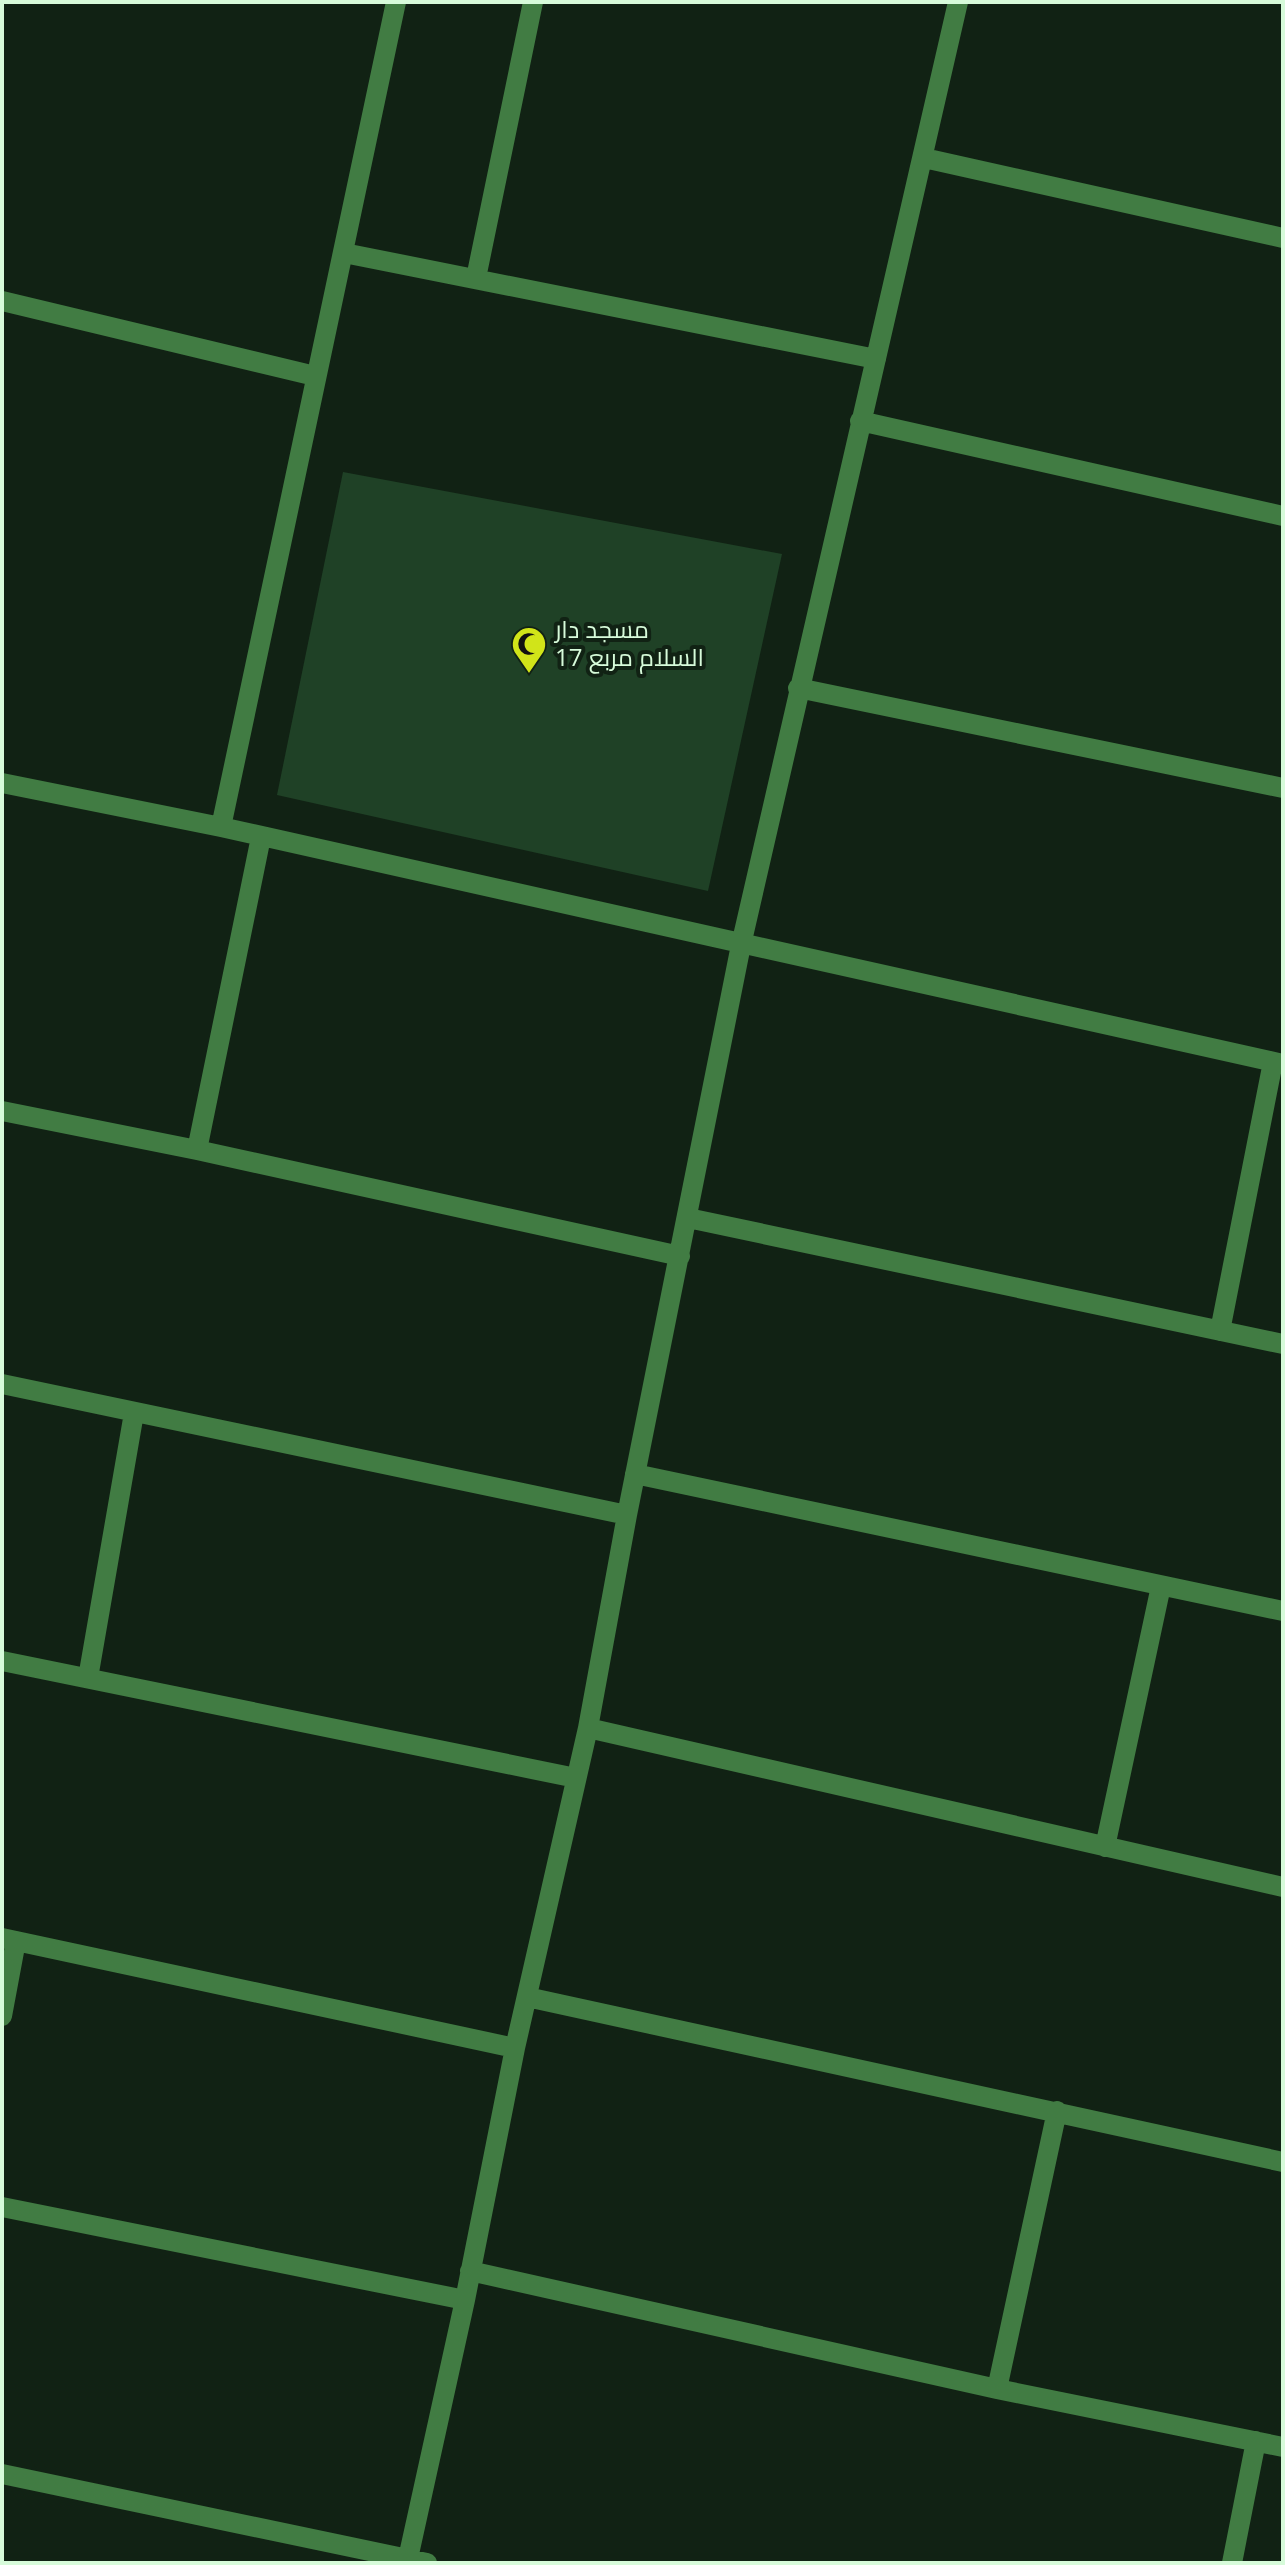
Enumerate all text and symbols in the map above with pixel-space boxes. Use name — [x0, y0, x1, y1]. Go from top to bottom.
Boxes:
place label: مسجد دار السلام مربع 17 — [553, 612, 704, 674]
mosque icon: مسجد دار السلام مربع 17 — [510, 625, 548, 675]

